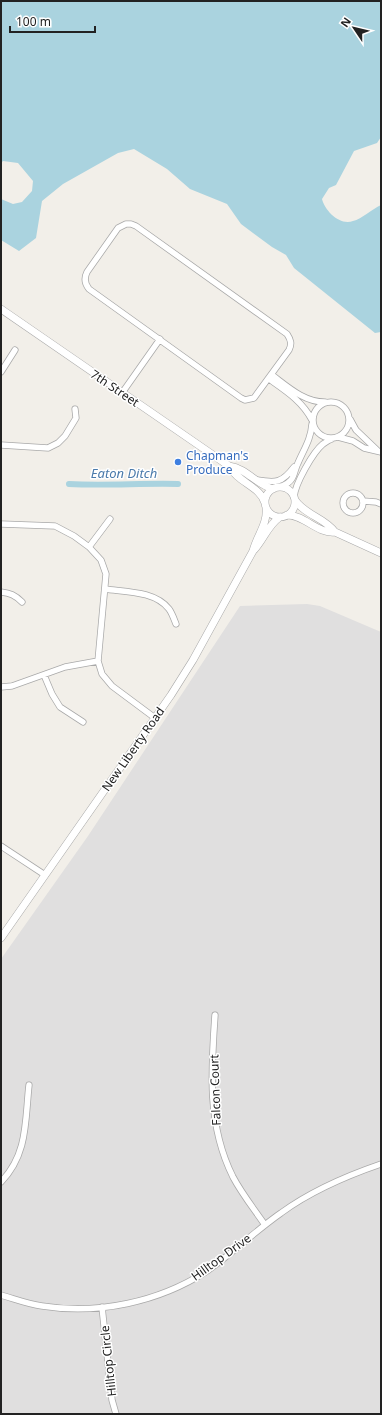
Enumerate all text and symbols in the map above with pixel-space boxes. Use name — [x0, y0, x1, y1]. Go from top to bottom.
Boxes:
scale bar — [10, 8, 95, 34]
north arrow — [334, 8, 374, 48]
text: 100 m — [16, 13, 51, 30]
text: N — [337, 14, 354, 30]
street label: 7th Street — [87, 366, 143, 411]
place label: Chapman's Produce — [186, 447, 249, 478]
marker: Chapman's Produce — [173, 457, 183, 467]
water label: Eaton Ditch — [91, 464, 157, 482]
street label: New Liberty Road — [98, 704, 168, 794]
street label: Falcon Court — [205, 1053, 225, 1126]
street label: Hilltop Drive — [188, 1229, 254, 1284]
street label: Hilltop Circle — [96, 1324, 120, 1397]

